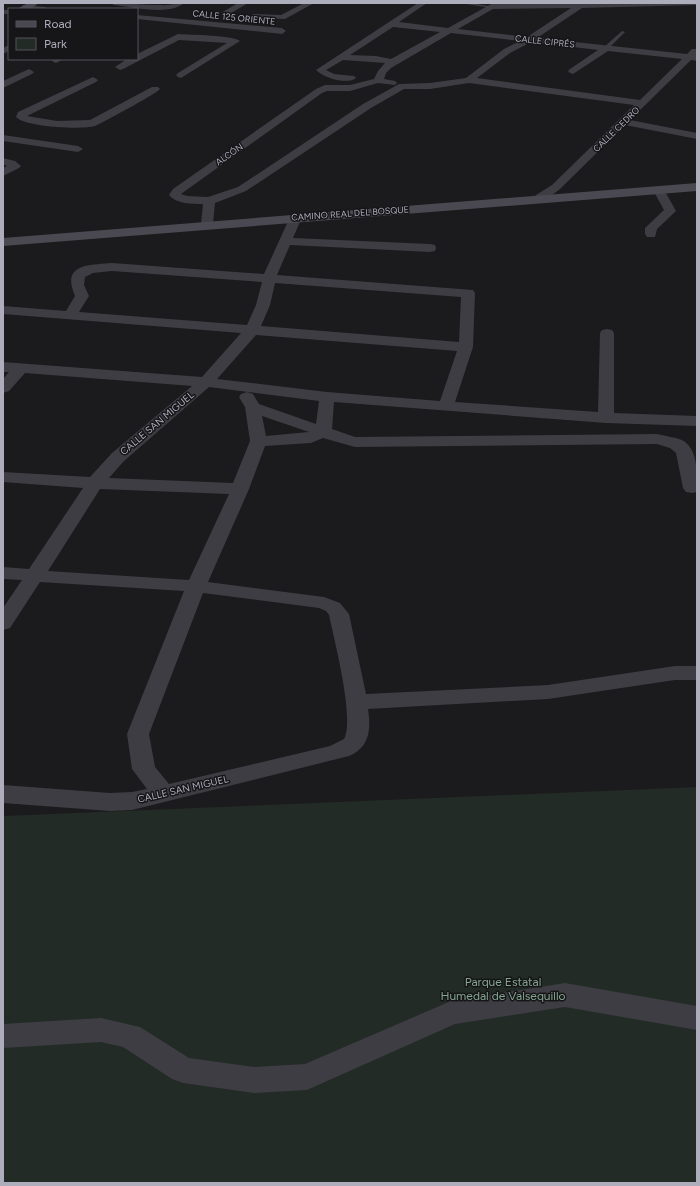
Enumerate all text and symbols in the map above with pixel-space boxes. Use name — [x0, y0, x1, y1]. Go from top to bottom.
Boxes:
street label: CALLE 125 ORIENTE — [192, 7, 276, 27]
legend — [8, 8, 138, 60]
text: Road — [44, 17, 72, 31]
street label: CALLE CIPRÉS — [515, 32, 576, 50]
text: Park — [44, 37, 67, 51]
street label: CALLE CEDRO — [591, 104, 641, 154]
street label: ALCÓN — [213, 141, 245, 167]
street label: CAMINO REAL DEL BOSQUE — [291, 203, 409, 223]
street label: CALLE SAN MIGUEL — [117, 388, 197, 458]
street label: CALLE SAN MIGUEL — [136, 772, 230, 806]
park label: Parque Estatal Humedal de Valsequillo — [440, 975, 566, 1003]

